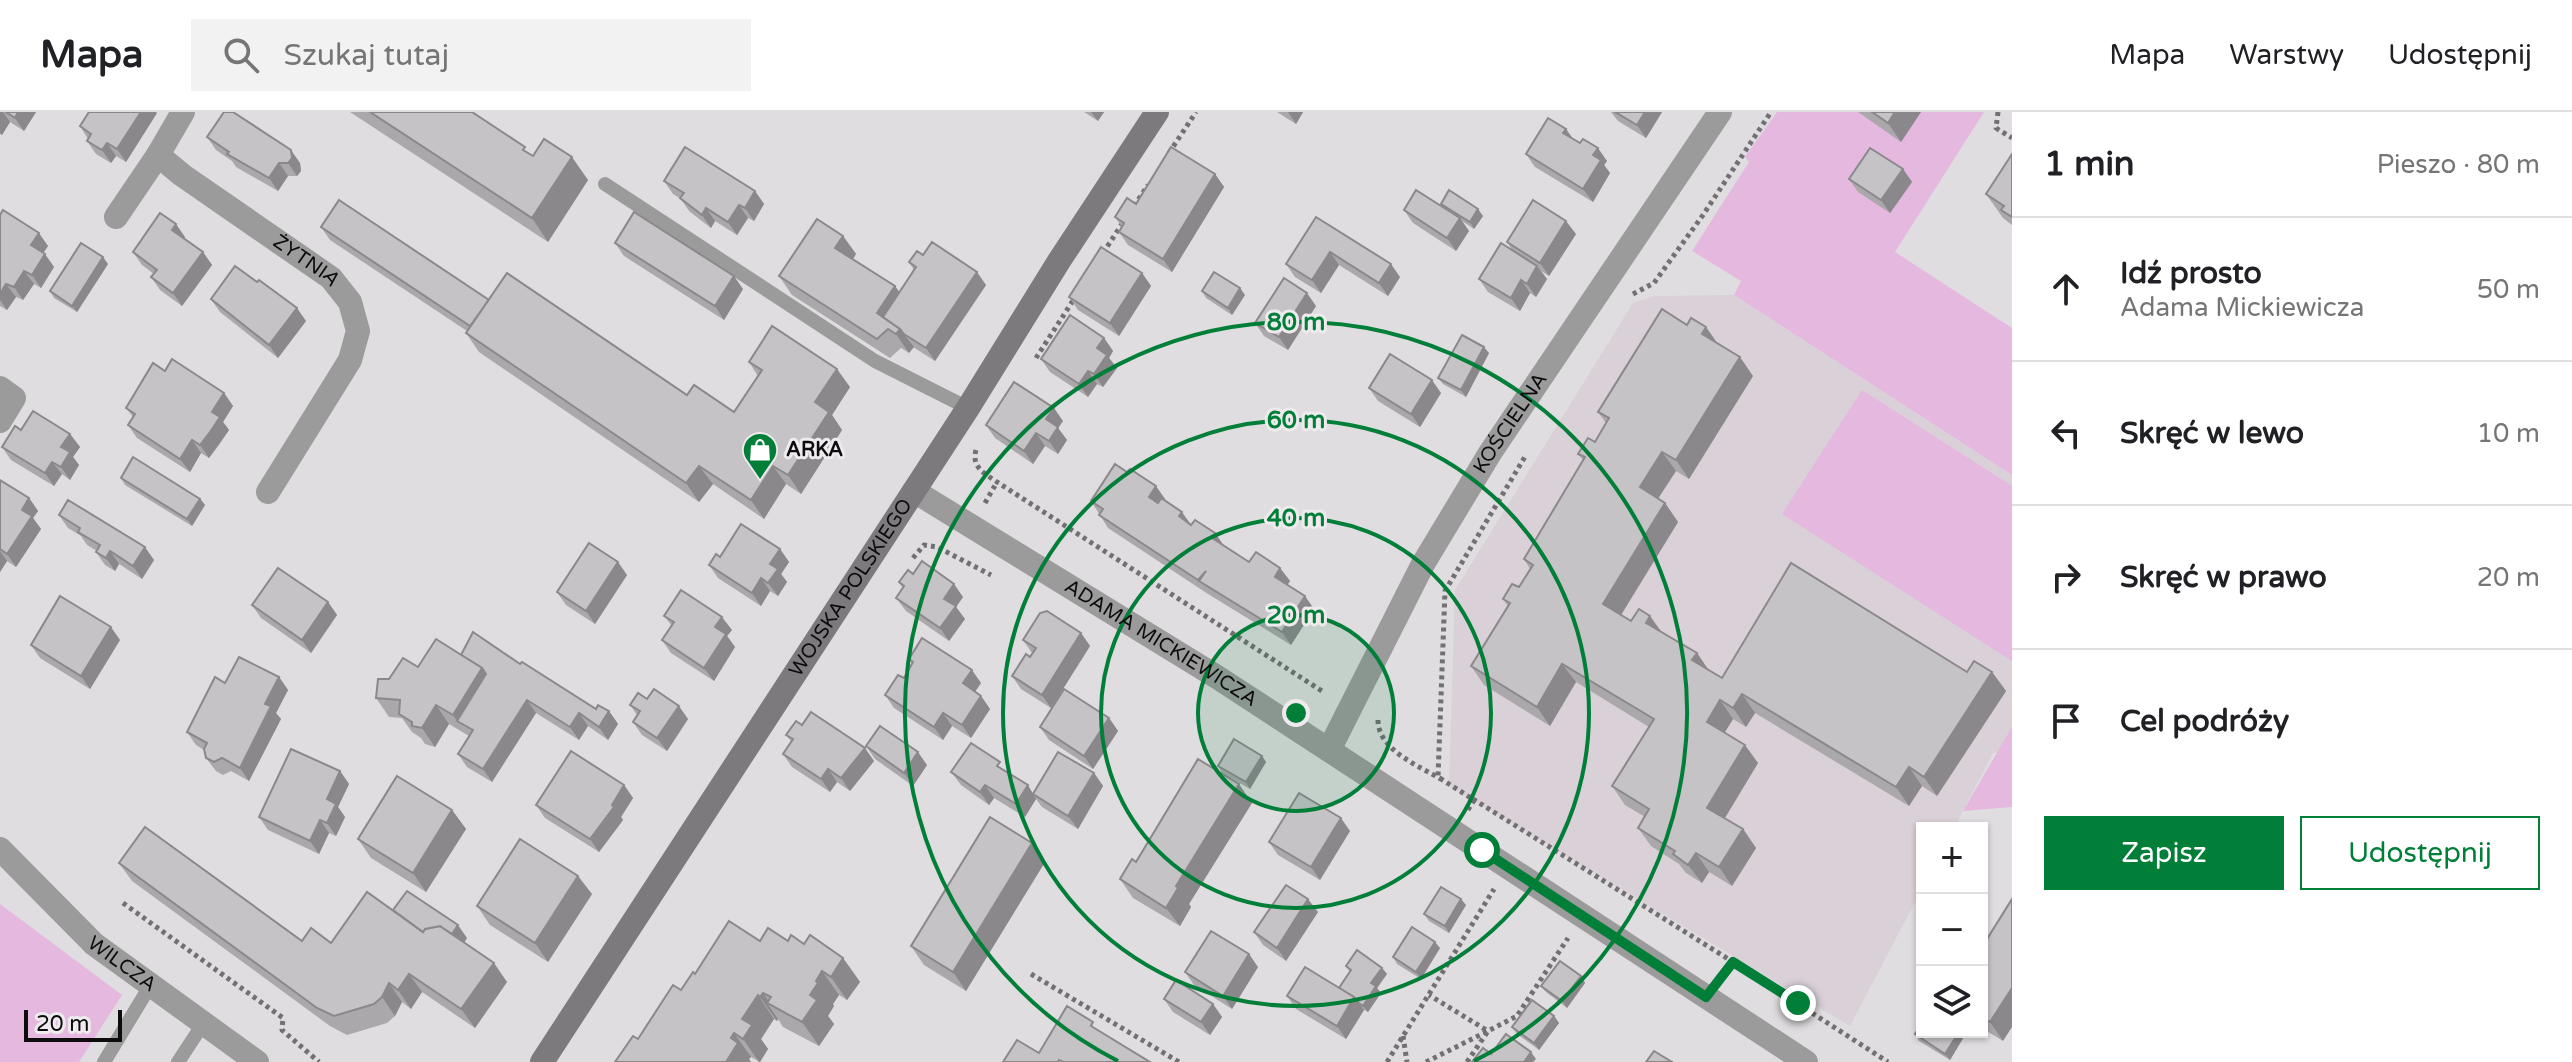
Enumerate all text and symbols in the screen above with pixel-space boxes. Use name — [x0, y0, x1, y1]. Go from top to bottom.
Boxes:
search box — [191, 19, 751, 91]
text: Mapa — [40, 32, 143, 78]
icon: search — [219, 33, 263, 77]
text: Szukaj tutaj — [283, 37, 449, 74]
text: Mapa — [2109, 38, 2185, 72]
text: Warstwy — [2229, 38, 2344, 72]
text: Udostępnij — [2388, 38, 2532, 72]
text: 1 min — [2044, 144, 2135, 185]
text: Pieszo · 80 m — [2377, 149, 2540, 180]
street label: ŻYTNIA — [268, 230, 345, 291]
text: Idź prosto — [2120, 255, 2262, 292]
icon: ahead — [2044, 267, 2088, 311]
text: 50 m — [2477, 274, 2540, 305]
text: Adama Mickiewicza — [2120, 292, 2364, 323]
text: 80 m — [1267, 308, 1325, 337]
street label: KOŚCIELNA — [1468, 368, 1553, 478]
text: 60 m — [1267, 406, 1325, 435]
icon: left — [2044, 411, 2088, 455]
text: Skręć w lewo — [2120, 415, 2304, 452]
text: 10 m — [2477, 418, 2540, 449]
shop icon: ARKA — [741, 431, 779, 481]
place label: ARKA — [786, 438, 843, 462]
street label: WOJSKA POLSKIEGO — [784, 494, 918, 681]
text: 40 m — [1267, 504, 1325, 533]
icon: right — [2044, 555, 2088, 599]
text: Skręć w prawo — [2120, 559, 2327, 596]
text: 20 m — [2477, 562, 2540, 593]
street label: ADAMA MICKIEWICZA — [1060, 574, 1262, 712]
text: 20 m — [1267, 601, 1325, 630]
centre of rings — [1282, 699, 1310, 727]
icon: arrive — [2044, 699, 2088, 743]
text: Cel podróży — [2120, 703, 2289, 740]
button: Zapisz — [2044, 816, 2284, 890]
button: Udostępnij — [2300, 816, 2540, 890]
map controls — [1916, 822, 1988, 1038]
button: + — [1916, 822, 1988, 894]
route start — [1464, 832, 1500, 868]
button: − — [1916, 894, 1988, 966]
street label: WILCZA — [83, 931, 161, 997]
button: layers — [1916, 966, 1988, 1038]
route end — [1780, 985, 1816, 1021]
scale bar — [24, 1006, 122, 1042]
text: 20 m — [36, 1011, 90, 1037]

